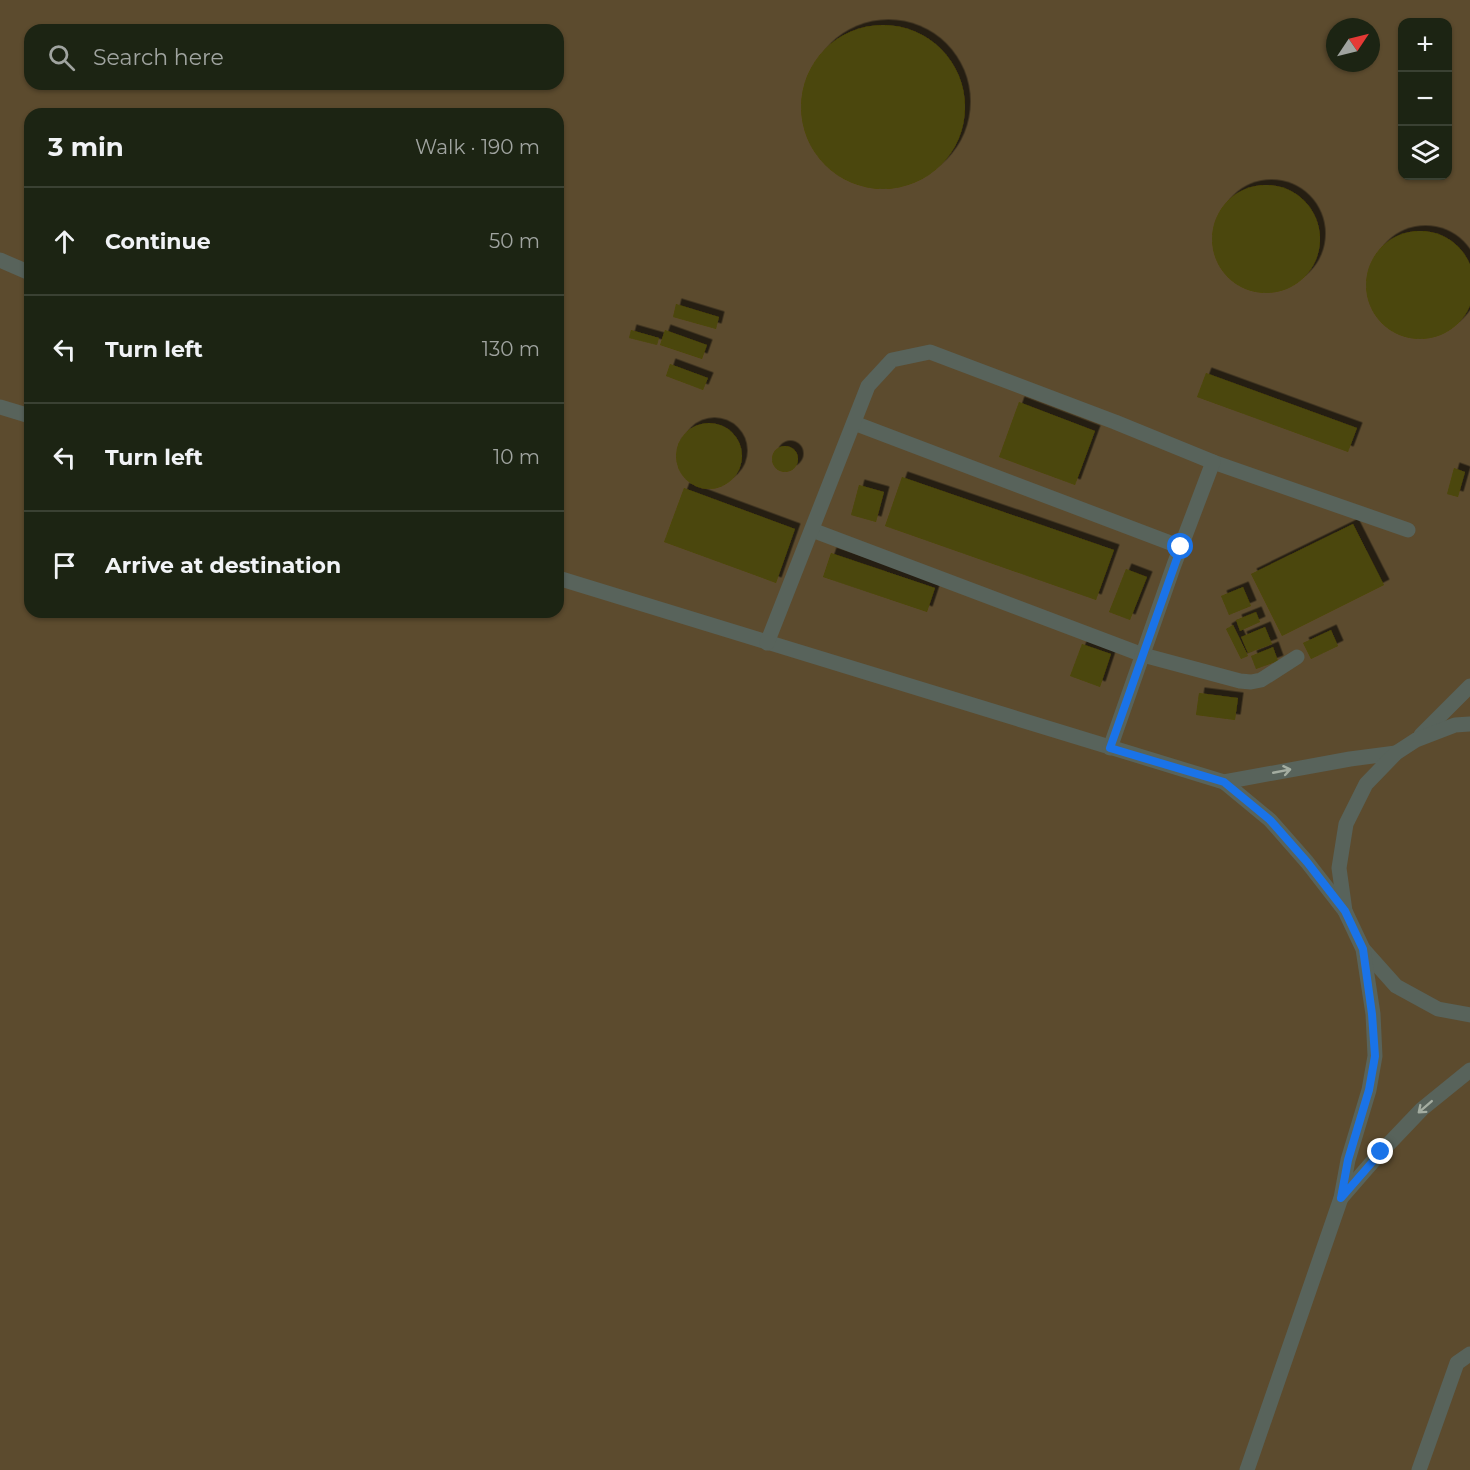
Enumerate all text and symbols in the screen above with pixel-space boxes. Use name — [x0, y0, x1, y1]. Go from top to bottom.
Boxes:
north arrow — [1326, 18, 1380, 72]
map controls — [1398, 18, 1452, 180]
button: + — [1398, 18, 1452, 72]
search box — [24, 24, 564, 90]
icon: search — [45, 41, 78, 74]
text: Search here — [93, 44, 224, 71]
button: − — [1398, 72, 1452, 126]
button: layers — [1398, 126, 1452, 180]
text: 3 min — [48, 131, 124, 163]
text: Walk · 190 m — [415, 135, 540, 159]
icon: ahead — [48, 225, 81, 258]
text: Continue — [105, 228, 211, 255]
text: 50 m — [489, 229, 540, 253]
icon: left — [48, 333, 81, 366]
text: Turn left — [105, 336, 203, 363]
text: 130 m — [482, 337, 540, 361]
icon: left — [48, 441, 81, 474]
text: Turn left — [105, 444, 203, 471]
text: 10 m — [493, 445, 540, 469]
route start — [1167, 533, 1193, 559]
icon: arrive — [48, 549, 81, 582]
text: Arrive at destination — [105, 552, 341, 579]
one-way arrow — [1271, 765, 1291, 776]
one-way arrow — [1417, 1101, 1433, 1114]
route end — [1367, 1138, 1393, 1164]

